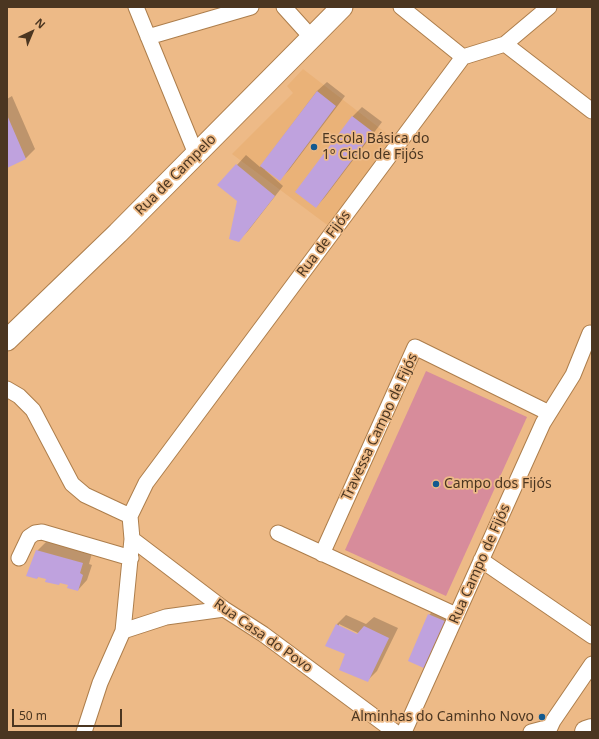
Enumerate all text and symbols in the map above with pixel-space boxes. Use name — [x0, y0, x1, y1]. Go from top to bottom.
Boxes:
north arrow — [12, 12, 52, 52]
text: N — [32, 14, 49, 32]
street label: Rua de Campelo — [132, 131, 220, 219]
place label: Escola Básica do 1º Ciclo de Fijós — [322, 131, 429, 164]
marker: Escola Básica do 1º Ciclo de Fijós — [309, 142, 319, 152]
street label: Rua de Fijós — [294, 208, 354, 280]
street label: Travessa Campo de Fijós — [338, 351, 422, 503]
place label: Campo dos Fijós — [444, 476, 552, 492]
marker: Campo dos Fijós — [431, 479, 441, 489]
street label: Rua Campo de Fijós — [446, 502, 514, 626]
street label: Rua Casa do Povo — [210, 596, 316, 676]
scale bar — [14, 701, 124, 727]
text: 50 m — [19, 707, 47, 724]
place label: Alminhas do Caminho Novo — [351, 709, 534, 725]
marker: Alminhas do Caminho Novo — [537, 712, 547, 722]

